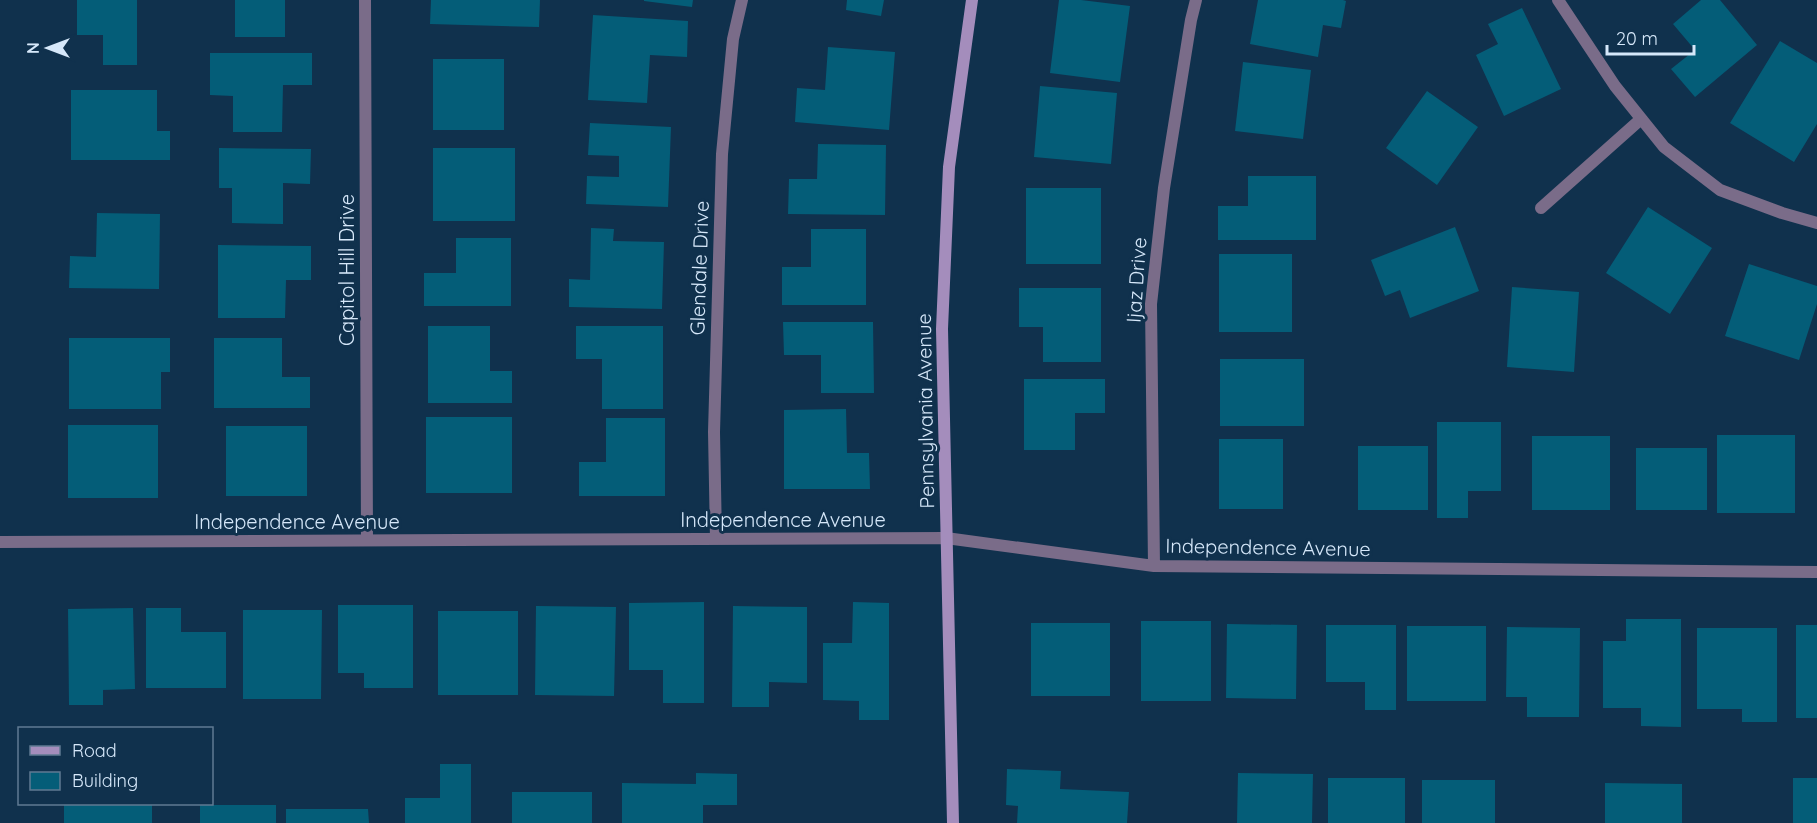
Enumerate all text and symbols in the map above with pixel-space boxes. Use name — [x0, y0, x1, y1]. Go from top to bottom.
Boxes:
north arrow — [18, 18, 78, 78]
scale bar — [1607, 18, 1694, 56]
text: 20 m — [1616, 27, 1658, 50]
text: N — [23, 42, 43, 54]
street label: Capitol Hill Drive — [334, 194, 359, 346]
street label: Glendale Drive — [684, 200, 714, 336]
street label: Ijaz Drive — [1121, 236, 1151, 324]
street label: Pennsylvania Avenue — [911, 313, 939, 509]
street label: Independence Avenue — [680, 507, 886, 532]
street label: Independence Avenue — [194, 509, 400, 534]
street label: Independence Avenue — [1165, 533, 1371, 561]
legend — [18, 727, 213, 805]
text: Road — [72, 739, 117, 762]
text: Building — [72, 769, 138, 792]

